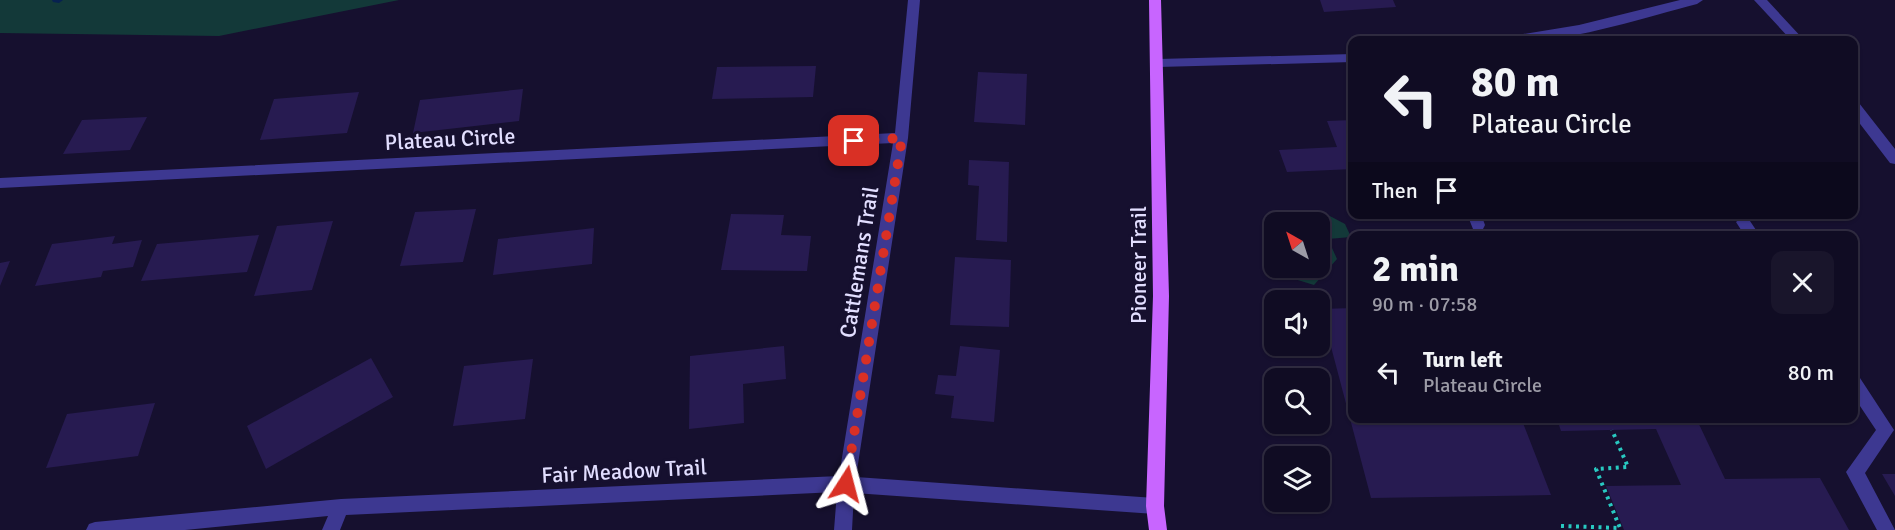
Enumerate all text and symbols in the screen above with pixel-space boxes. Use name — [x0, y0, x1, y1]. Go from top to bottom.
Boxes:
text: 80 m — [1471, 57, 1560, 108]
icon: left — [1372, 60, 1450, 138]
text: Plateau Circle — [1471, 108, 1632, 141]
pin — [828, 115, 879, 166]
street label: Plateau Circle — [384, 122, 516, 156]
icon: arrive — [837, 124, 870, 157]
icon: arrive — [1430, 174, 1463, 207]
text: Then — [1372, 177, 1418, 204]
street label: Cattlemans Trail — [834, 184, 884, 340]
street label: Pioneer Trail — [1125, 206, 1152, 324]
north arrow — [1264, 212, 1330, 278]
map controls — [1264, 212, 1330, 512]
text: 2 min — [1372, 247, 1459, 292]
button: close — [1771, 251, 1834, 314]
button: sound — [1264, 290, 1330, 356]
text: 90 m · 07:58 — [1372, 292, 1477, 317]
text: Turn left — [1423, 346, 1503, 373]
icon: left — [1372, 356, 1405, 389]
text: 80 m — [1788, 359, 1834, 386]
button: search — [1264, 368, 1330, 434]
text: Plateau Circle — [1423, 373, 1542, 398]
button: layers — [1264, 446, 1330, 512]
position arrow — [814, 452, 878, 516]
street label: Fair Meadow Trail — [541, 453, 707, 489]

